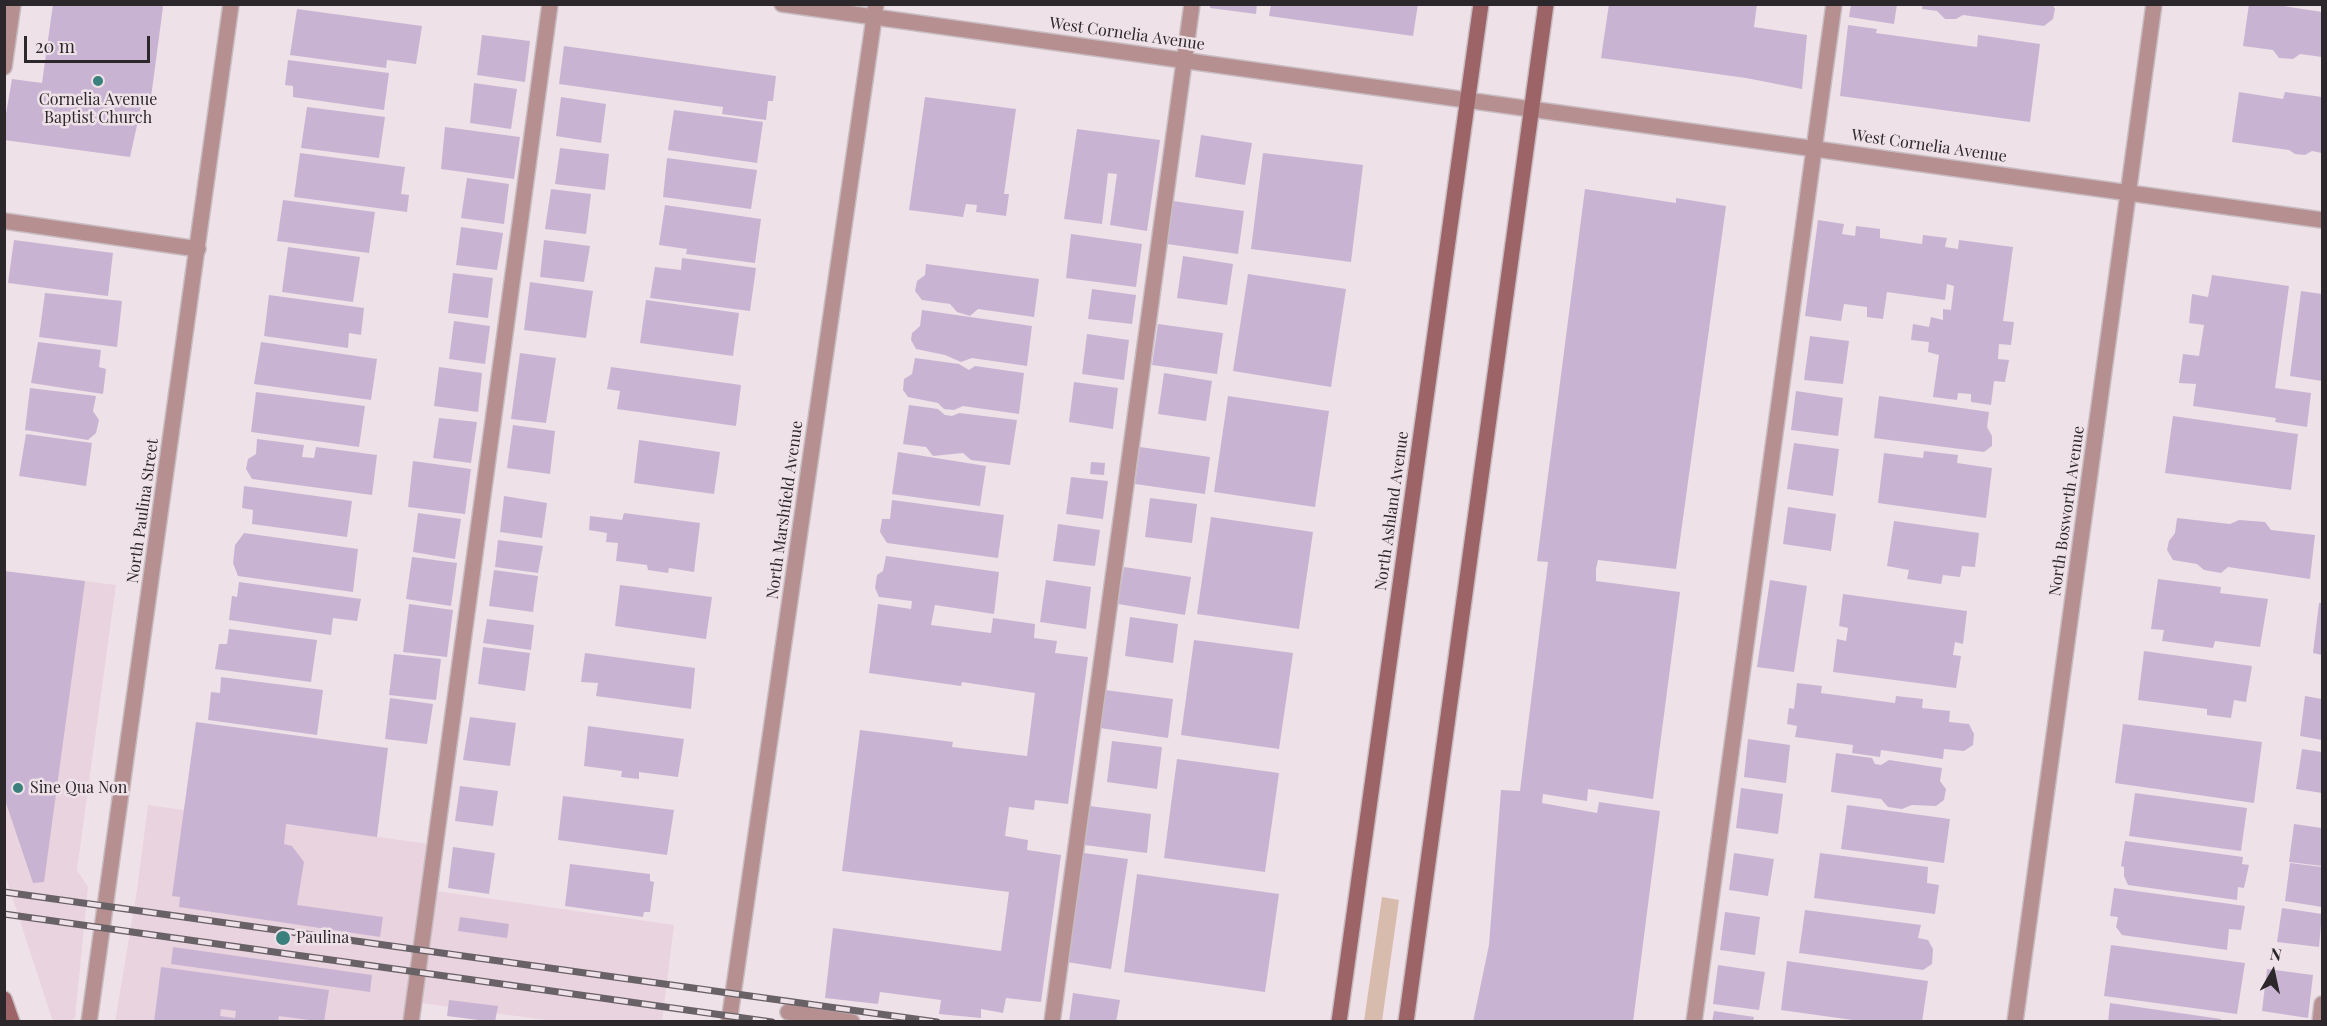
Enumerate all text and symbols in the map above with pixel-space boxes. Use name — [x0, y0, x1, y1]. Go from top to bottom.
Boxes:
street label: West Cornelia Avenue — [1048, 14, 1206, 54]
scale bar — [27, 24, 153, 62]
text: 20 m — [35, 34, 75, 58]
marker: Cornelia Avenue Baptist Church — [91, 74, 105, 88]
place label: Cornelia Avenue Baptist Church — [39, 90, 157, 128]
street label: West Cornelia Avenue — [1850, 126, 2008, 166]
street label: North Marshfield Avenue — [763, 420, 807, 600]
street label: North Bosworth Avenue — [2046, 425, 2088, 597]
street label: North Ashland Avenue — [1371, 430, 1413, 592]
street label: North Paulina Street — [123, 437, 163, 585]
place label: Sine Qua Non — [30, 778, 127, 798]
marker: Sine Qua Non — [11, 781, 25, 795]
place label: Paulina — [296, 928, 349, 948]
marker: Paulina — [274, 929, 292, 947]
north arrow — [2243, 942, 2303, 1002]
text: N — [2269, 942, 2283, 965]

